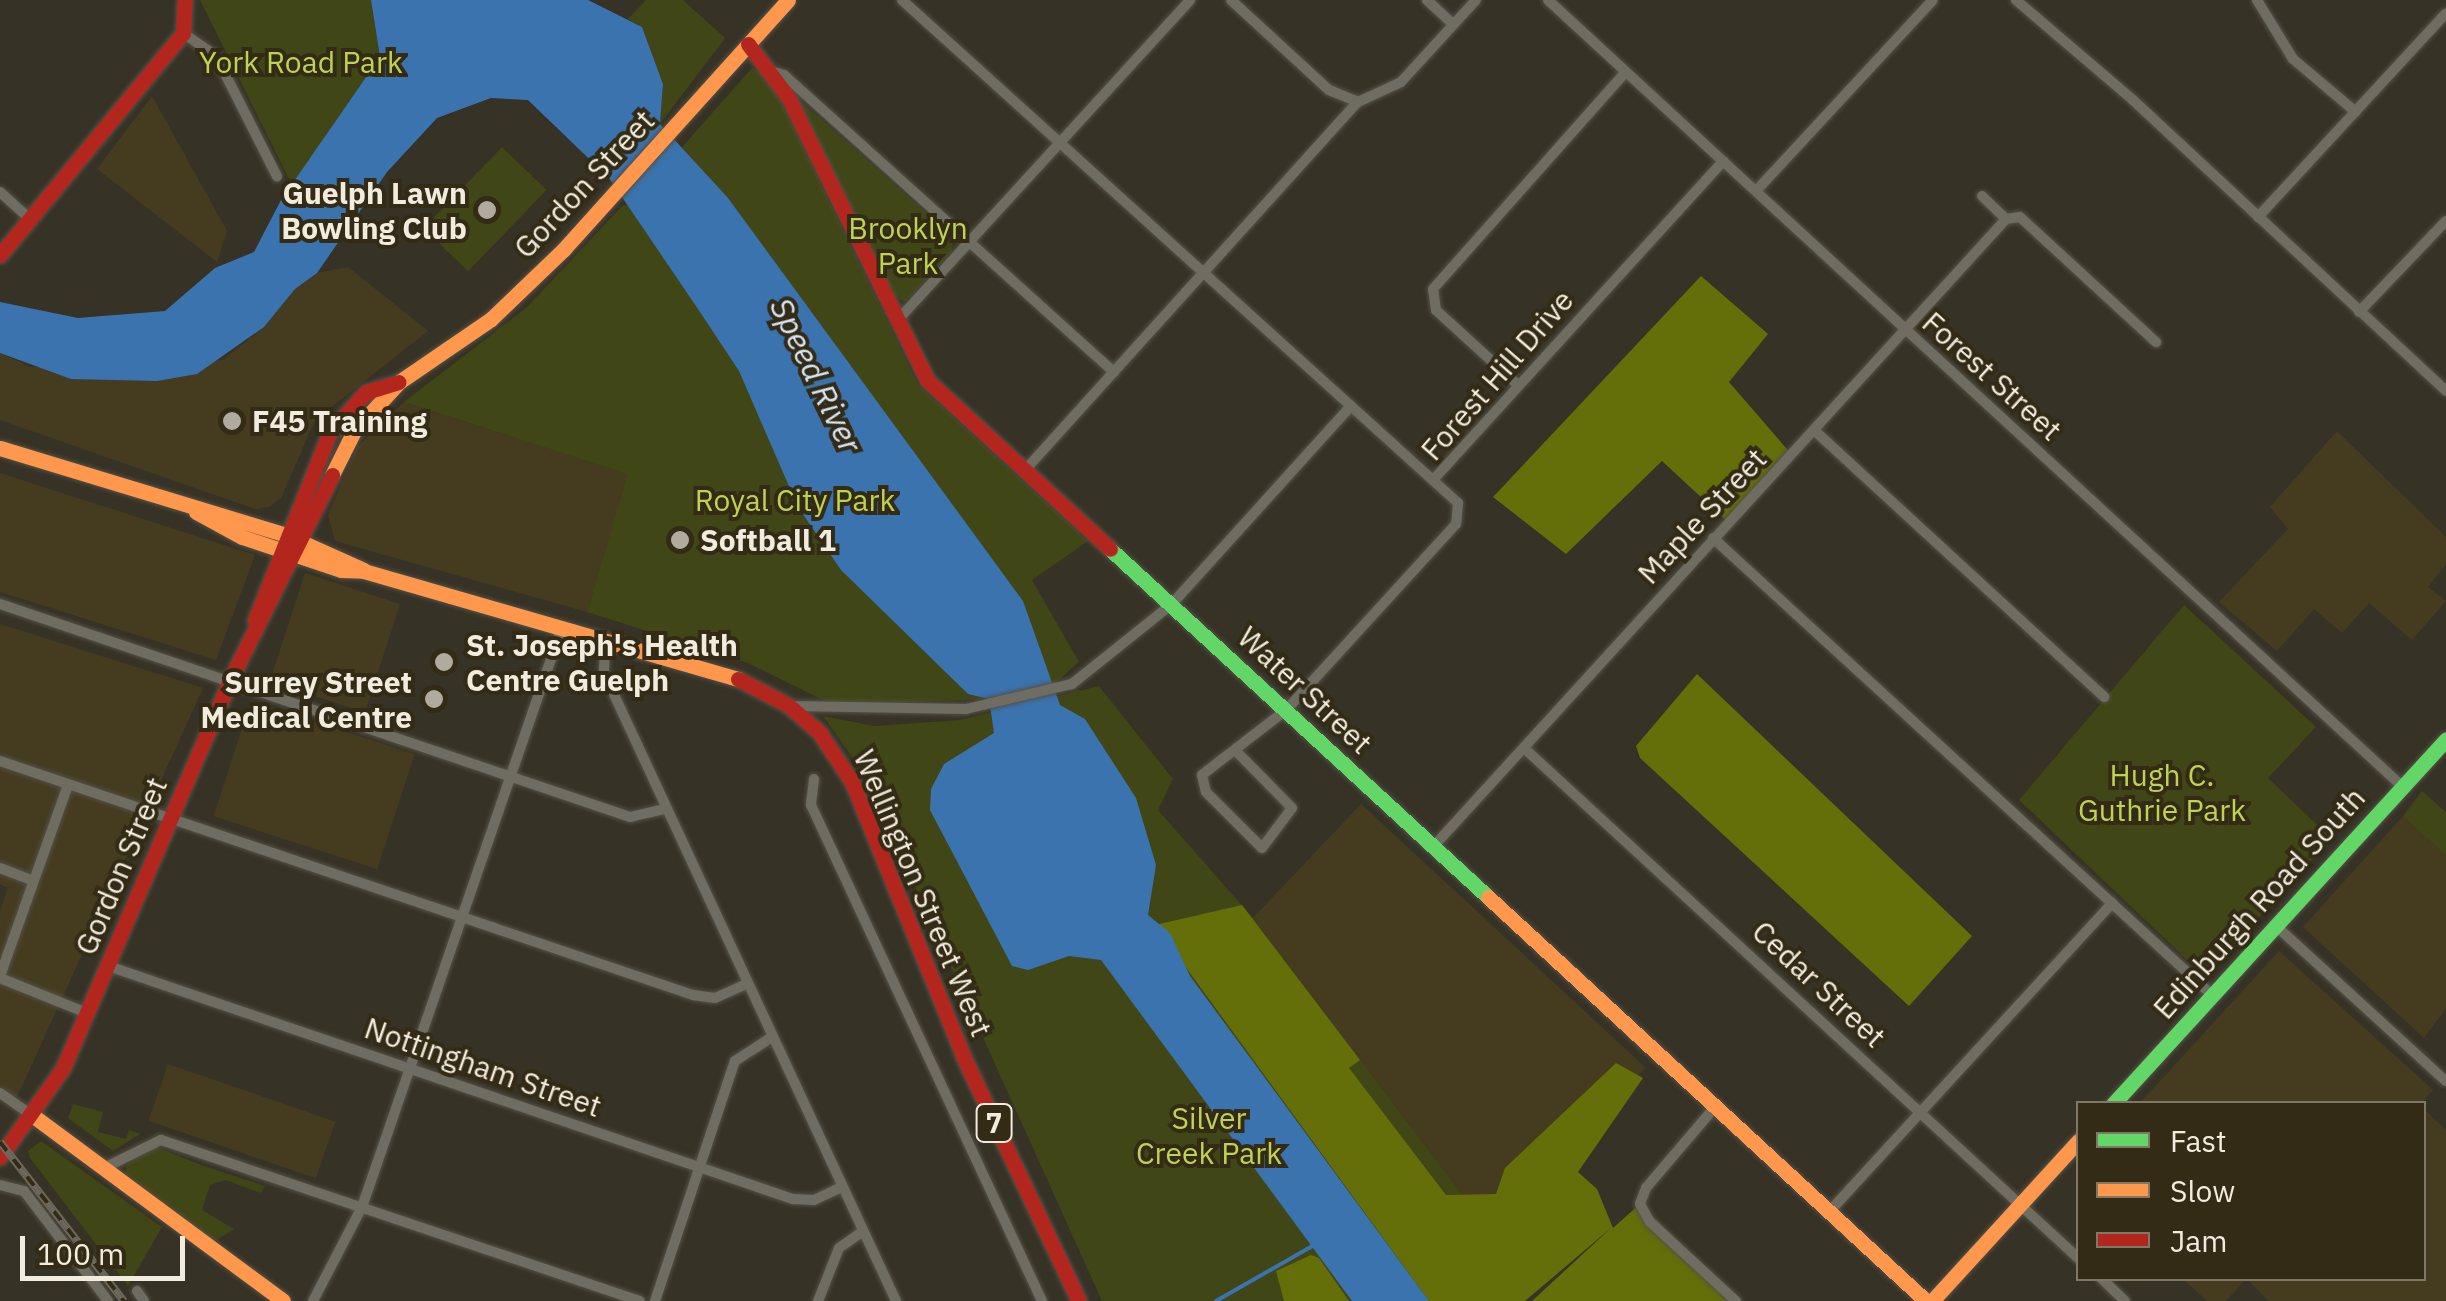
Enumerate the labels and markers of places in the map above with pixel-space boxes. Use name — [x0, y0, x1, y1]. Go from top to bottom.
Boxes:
place label: Guelph Lawn Bowling Club — [281, 175, 467, 246]
marker: Guelph Lawn Bowling Club — [476, 199, 498, 221]
place label: F45 Training — [252, 403, 427, 439]
marker: F45 Training — [221, 410, 243, 432]
place label: Softball 1 — [700, 522, 836, 558]
marker: Softball 1 — [669, 529, 691, 551]
place label: St. Joseph's Health Centre Guelph — [466, 627, 738, 698]
marker: St. Joseph's Health Centre Guelph — [431, 649, 457, 675]
place label: Surrey Street Medical Centre — [200, 664, 412, 734]
marker: Surrey Street Medical Centre — [421, 686, 447, 712]

